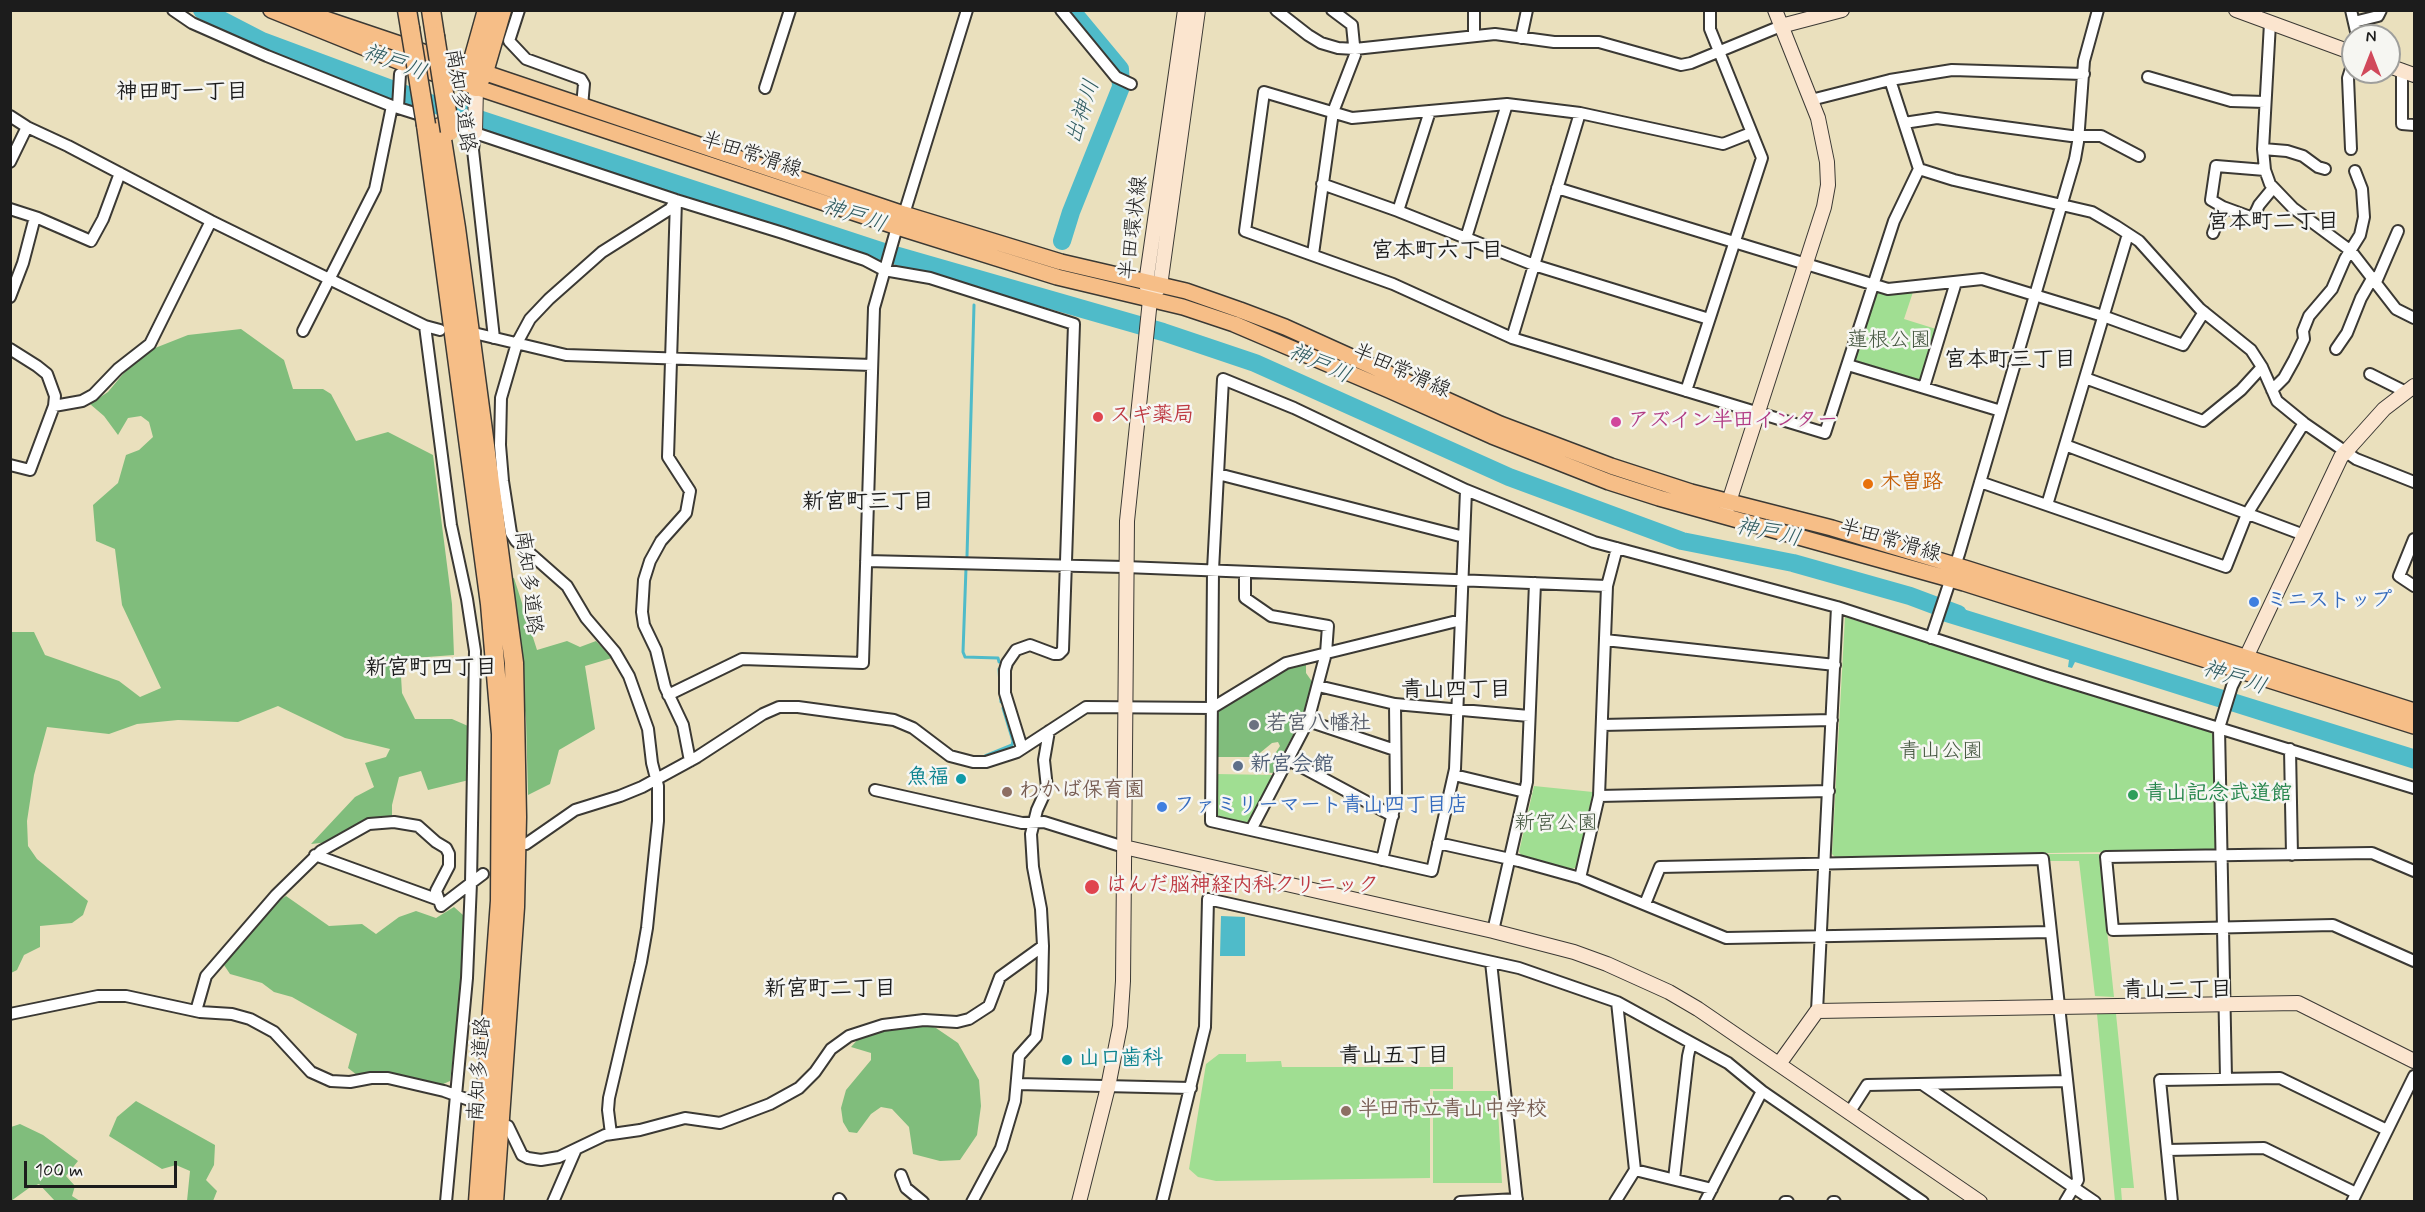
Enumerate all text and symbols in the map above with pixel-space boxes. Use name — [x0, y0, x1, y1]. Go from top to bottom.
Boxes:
north arrow — [2341, 24, 2401, 84]
text: N — [2366, 27, 2376, 48]
water label: 神戸川 — [358, 40, 430, 88]
street label: 南知多道路 — [438, 47, 480, 155]
water label: 出神川 — [1061, 77, 1107, 147]
district label: 神田町一丁目 — [116, 80, 248, 106]
street label: 半田常滑線 — [697, 128, 805, 184]
street label: 半田環状線 — [1116, 174, 1154, 282]
water label: 神戸川 — [819, 194, 889, 240]
district label: 宮本町二丁目 — [2207, 210, 2339, 236]
district label: 宮本町六丁目 — [1371, 239, 1503, 265]
park label: 蓮根公園 — [1847, 329, 1931, 355]
street label: 半田常滑線 — [1348, 339, 1454, 405]
water label: 神戸川 — [1283, 340, 1355, 390]
district label: 宮本町三丁目 — [1944, 348, 2076, 374]
place label: スギ薬局 — [1110, 404, 1194, 430]
place label: アズイン半田インター — [1628, 409, 1838, 435]
marker: スギ薬局 — [1091, 410, 1105, 424]
marker: アズイン半田インター — [1609, 415, 1623, 429]
place label: 木曽路 — [1880, 471, 1943, 497]
marker: 木曽路 — [1861, 477, 1875, 491]
district label: 新宮町三丁目 — [802, 490, 934, 516]
water label: 神戸川 — [1733, 514, 1803, 554]
street label: 半田常滑線 — [1836, 515, 1944, 569]
street label: 南知多道路 — [508, 529, 546, 637]
place label: ミニストップ — [2266, 589, 2392, 615]
marker: ミニストップ — [2247, 595, 2261, 609]
district label: 新宮町四丁目 — [365, 656, 497, 682]
water label: 神戸川 — [2199, 656, 2269, 702]
district label: 青山四丁目 — [1401, 678, 1511, 704]
place label: 若宮八幡社 — [1266, 712, 1371, 738]
marker: 若宮八幡社 — [1247, 718, 1261, 732]
park label: 青山公園 — [1899, 740, 1983, 766]
place label: 新宮会館 — [1250, 753, 1334, 779]
marker: 新宮会館 — [1231, 759, 1245, 773]
place label: 魚福 — [907, 766, 949, 792]
marker: 魚福 — [954, 772, 968, 786]
place label: わかば保育園 — [1019, 779, 1145, 805]
place label: 青山記念武道館 — [2145, 782, 2292, 808]
marker: わかば保育園 — [1000, 785, 1014, 799]
marker: 青山記念武道館 — [2126, 788, 2140, 802]
place label: ファミリーマート青山四丁目店 — [1174, 794, 1468, 820]
marker: ファミリーマート青山四丁目店 — [1155, 800, 1169, 814]
park label: 新宮公園 — [1514, 812, 1598, 838]
place label: はんだ脳神経内科クリニック — [1106, 874, 1379, 900]
marker: はんだ脳神経内科クリニック — [1083, 878, 1101, 896]
district label: 新宮町二丁目 — [764, 977, 896, 1003]
district label: 青山二丁目 — [2122, 978, 2232, 1004]
street label: 南知多道路 — [465, 1016, 497, 1122]
district label: 青山五丁目 — [1339, 1044, 1449, 1070]
place label: 山口歯科 — [1079, 1047, 1163, 1073]
marker: 山口歯科 — [1060, 1053, 1074, 1067]
place label: 半田市立青山中学校 — [1358, 1098, 1547, 1124]
marker: 半田市立青山中学校 — [1339, 1104, 1353, 1118]
scale bar — [27, 1149, 180, 1187]
text: 100 m — [35, 1159, 83, 1183]

